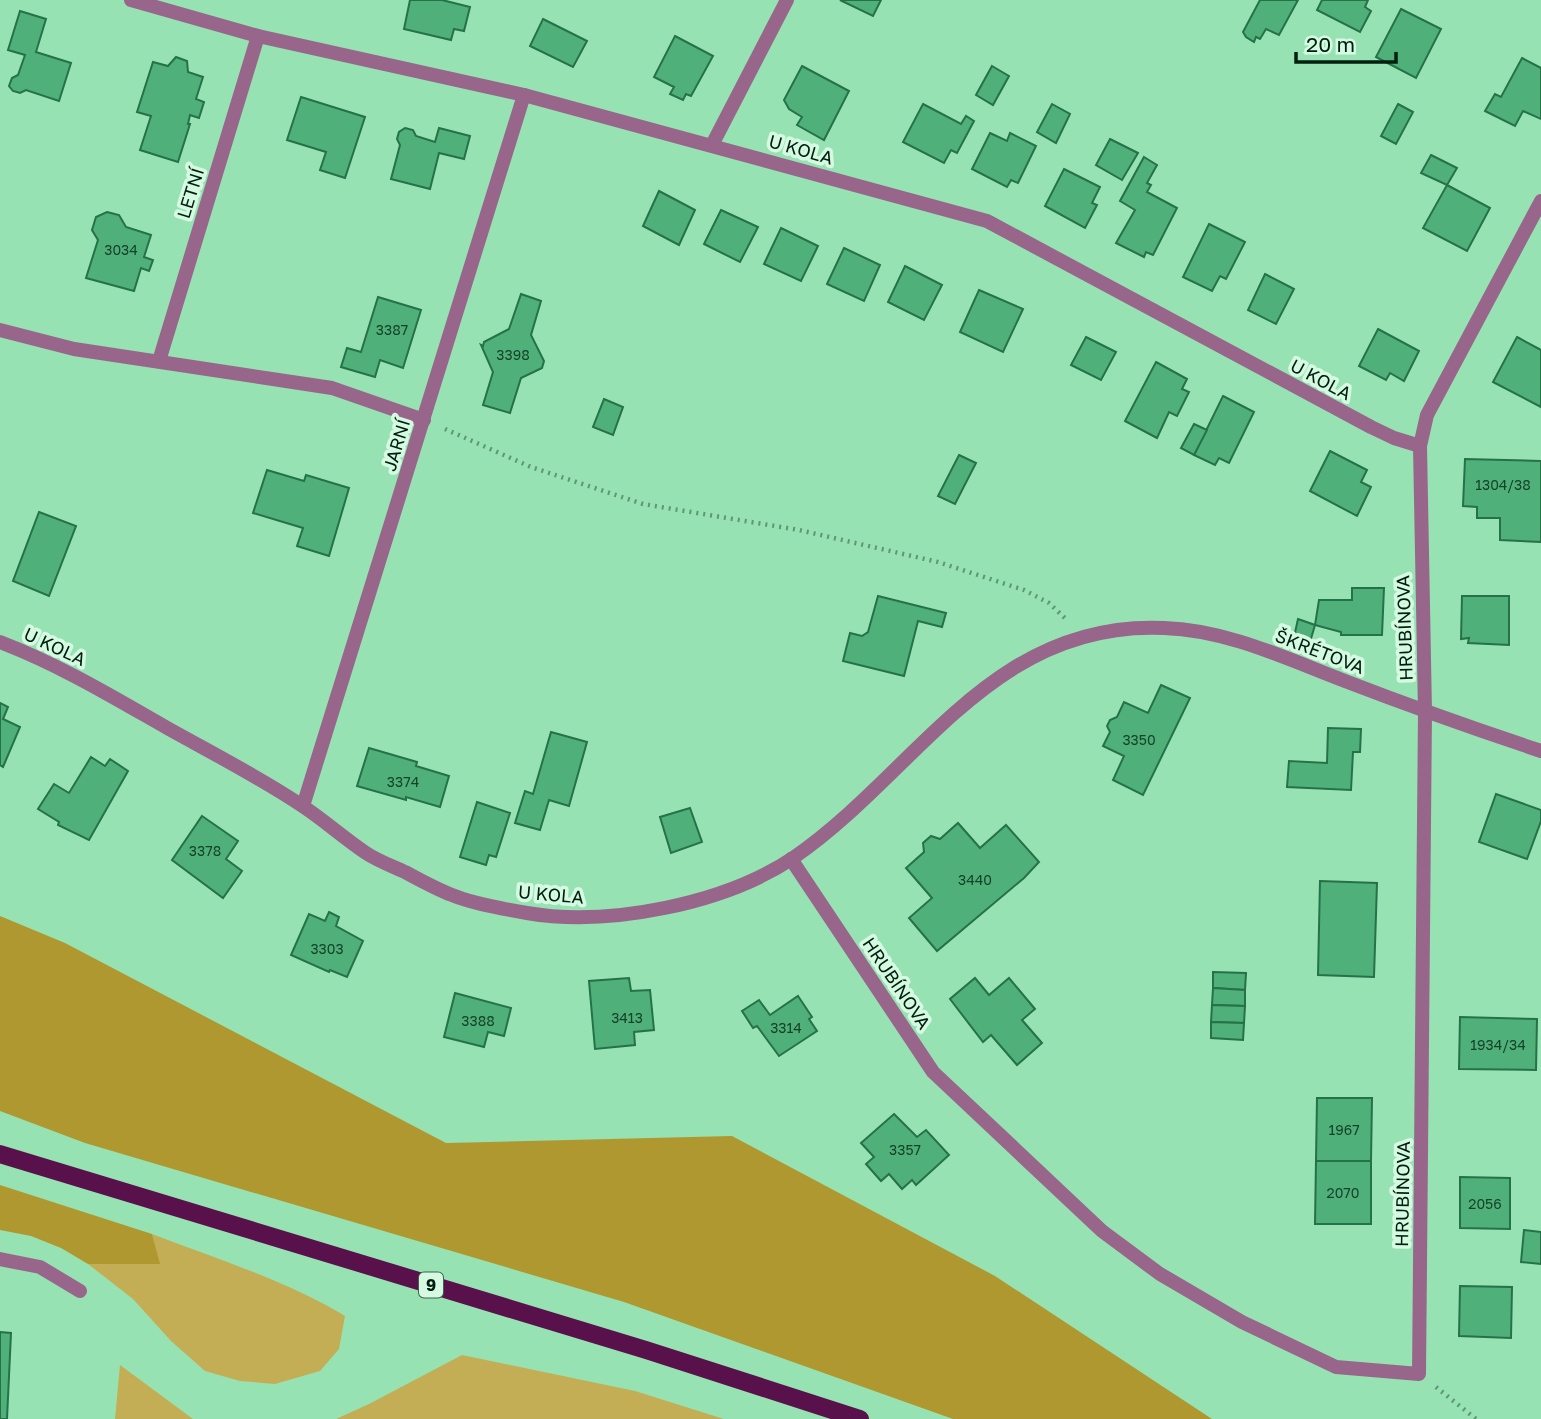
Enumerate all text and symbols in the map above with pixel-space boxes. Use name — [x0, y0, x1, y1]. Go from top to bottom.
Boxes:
scale bar — [1296, 21, 1396, 65]
text: 20 m — [1306, 31, 1355, 57]
street label: U KOLA — [766, 129, 836, 169]
street label: LETNÍ — [172, 164, 209, 221]
house number: 3034 — [104, 241, 138, 258]
house number: 3387 — [376, 321, 408, 338]
house number: 3398 — [496, 346, 530, 363]
street label: U KOLA — [1287, 354, 1355, 404]
street label: JARNÍ — [378, 415, 415, 474]
house number: 1304/38 — [1475, 476, 1531, 493]
street label: HRUBÍNOVA — [1391, 575, 1417, 681]
street label: U KOLA — [20, 622, 90, 670]
street label: ŠKRÉTOVA — [1272, 624, 1368, 678]
house number: 3350 — [1122, 731, 1156, 748]
house number: 3374 — [387, 773, 419, 790]
house number: 3378 — [189, 842, 221, 859]
house number: 3440 — [958, 871, 992, 888]
street label: U KOLA — [517, 880, 585, 908]
street label: HRUBÍNOVA — [858, 933, 936, 1033]
house number: 3303 — [310, 940, 344, 957]
house number: 3413 — [611, 1009, 643, 1026]
house number: 3388 — [461, 1012, 495, 1029]
house number: 3314 — [770, 1019, 802, 1036]
house number: 1934/34 — [1470, 1036, 1526, 1053]
house number: 1967 — [1328, 1121, 1360, 1138]
house number: 3357 — [889, 1141, 921, 1158]
street label: HRUBÍNOVA — [1390, 1141, 1414, 1247]
house number: 2070 — [1327, 1184, 1359, 1201]
house number: 2056 — [1468, 1195, 1502, 1212]
road number: 9 — [419, 1273, 443, 1298]

